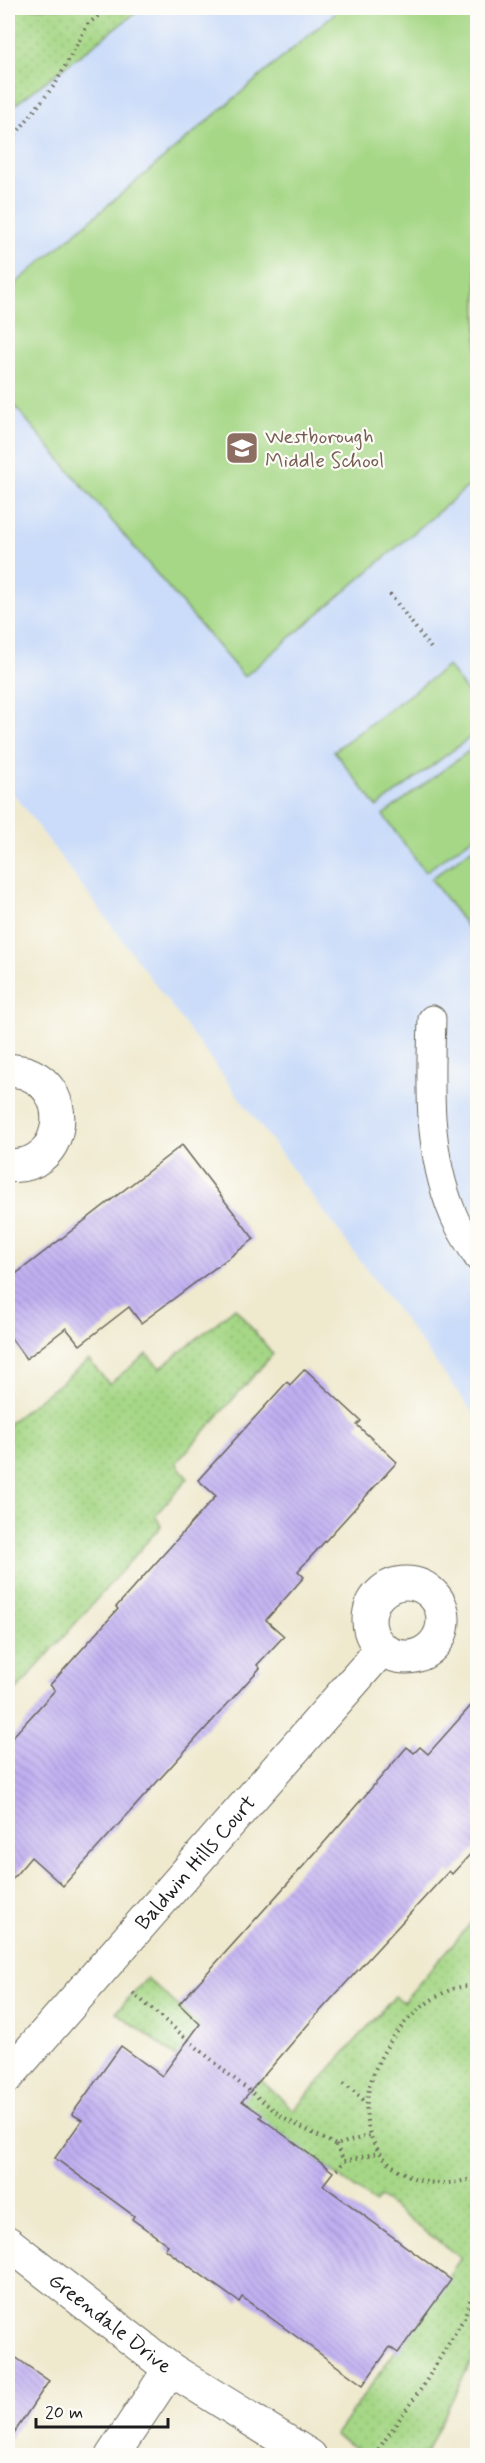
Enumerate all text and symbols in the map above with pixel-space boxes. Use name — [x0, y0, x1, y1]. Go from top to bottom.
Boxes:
place label: Westborough Middle School — [265, 423, 384, 475]
school or university icon: Westborough Middle School — [224, 430, 260, 466]
street label: Baldwin Hills Court — [129, 1790, 263, 1936]
street label: Greendale Drive — [42, 2267, 178, 2381]
scale bar — [36, 2391, 168, 2429]
text: 20 m — [45, 2401, 83, 2425]

